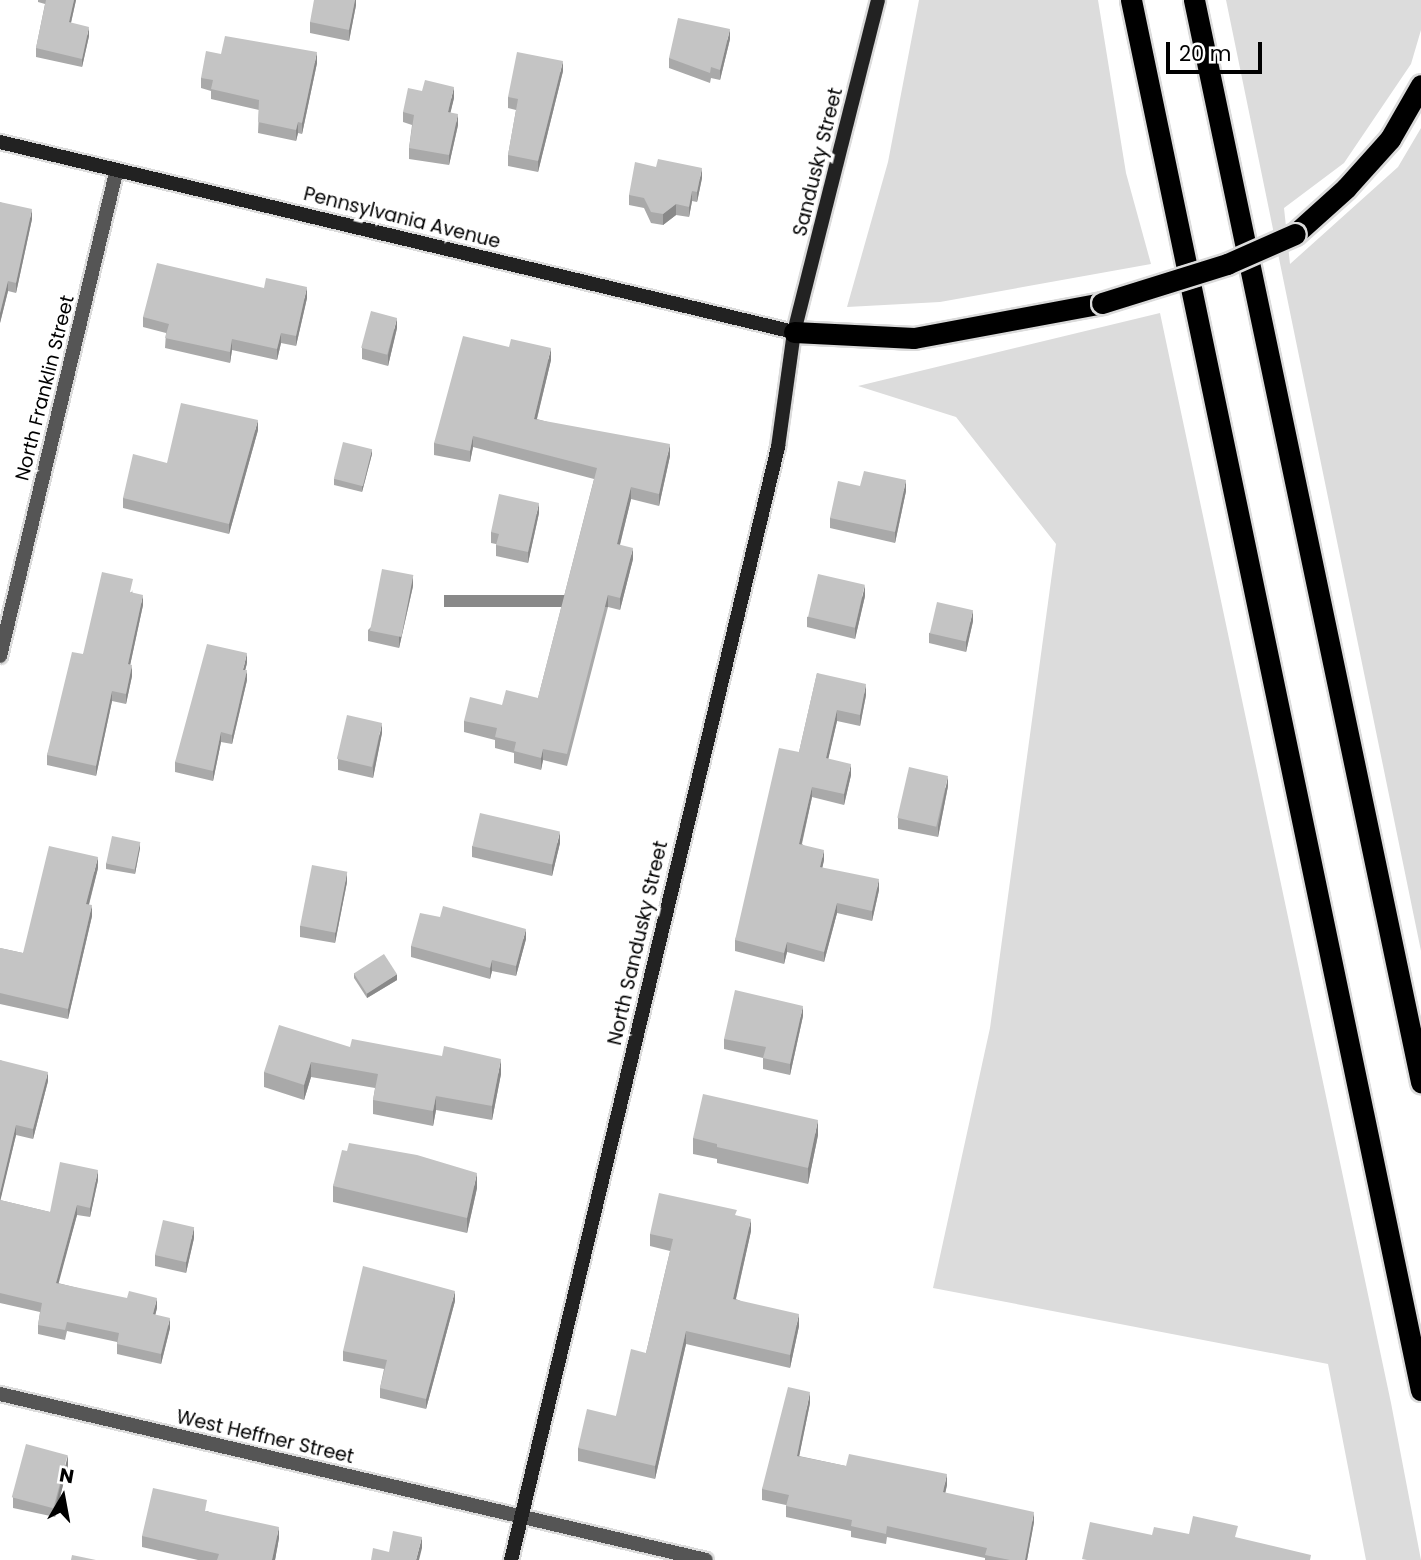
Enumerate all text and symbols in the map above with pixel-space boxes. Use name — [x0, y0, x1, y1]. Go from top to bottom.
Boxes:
scale bar — [1169, 28, 1265, 72]
text: 20 m — [1179, 39, 1232, 68]
street label: Sandusky Street — [789, 85, 847, 239]
street label: Pennsylvania Avenue — [301, 183, 503, 253]
street label: North Franklin Street — [11, 293, 79, 483]
street label: North Sandusky Street — [603, 839, 673, 1047]
street label: West Heffner Street — [174, 1405, 356, 1469]
text: N — [57, 1461, 76, 1490]
north arrow — [28, 1462, 98, 1532]

